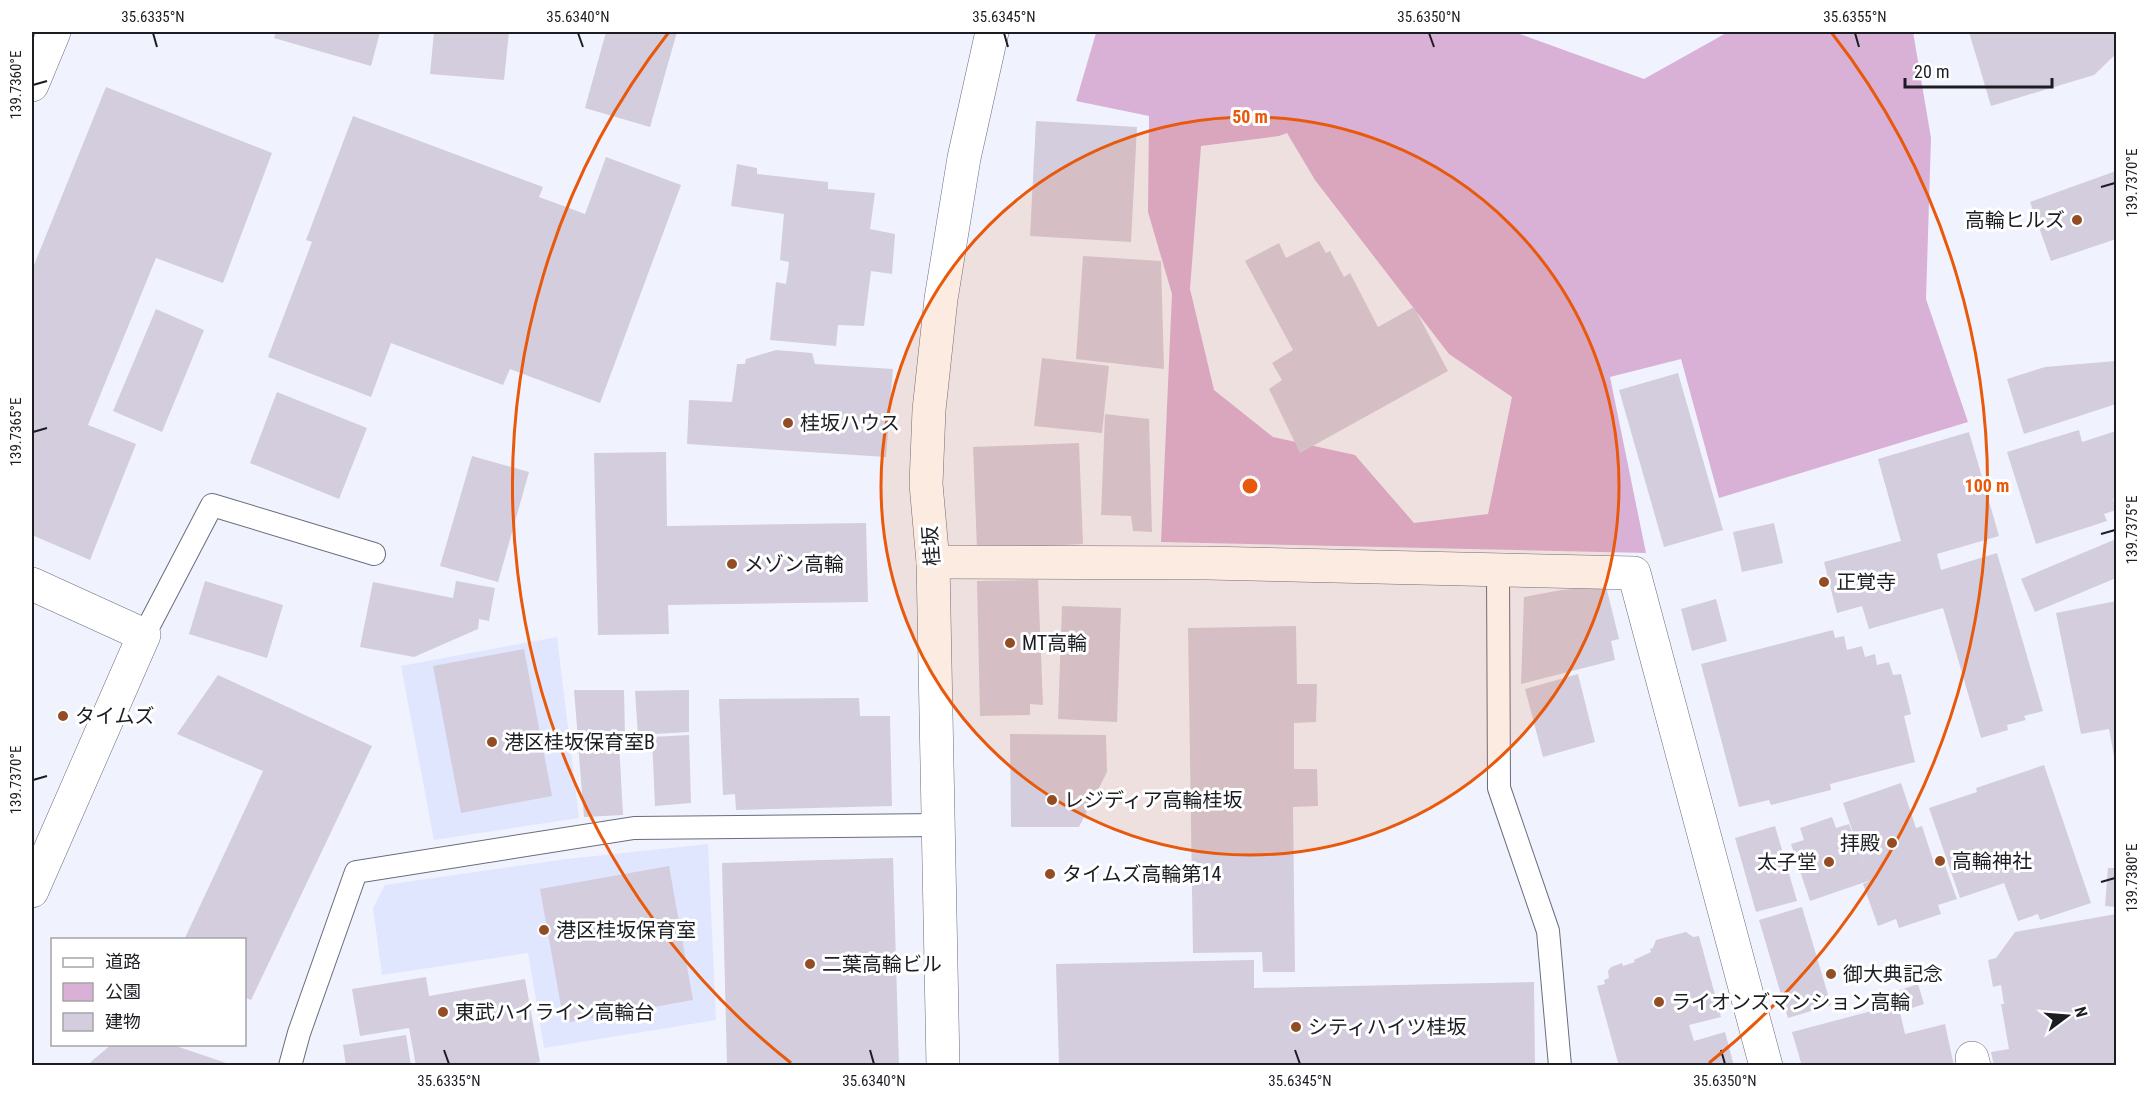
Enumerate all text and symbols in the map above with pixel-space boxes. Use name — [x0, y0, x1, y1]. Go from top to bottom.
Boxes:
text: 35.6335°N — [121, 8, 185, 26]
text: 35.6340°N — [546, 8, 610, 26]
text: 35.6345°N — [972, 8, 1036, 26]
text: 35.6350°N — [1397, 8, 1461, 26]
text: 35.6355°N — [1823, 8, 1887, 26]
text: 139.7360°E — [7, 51, 25, 119]
scale bar — [1905, 51, 2052, 89]
text: 20 m — [1914, 61, 1949, 82]
text: 50 m — [1232, 106, 1268, 127]
text: 139.7370°E — [2123, 149, 2141, 217]
place label: 高輪ヒルズ — [1965, 208, 2065, 232]
marker: 高輪ヒルズ — [2070, 213, 2084, 227]
text: 139.7365°E — [7, 398, 25, 466]
place label: 桂坂ハウス — [800, 411, 900, 435]
marker: 桂坂ハウス — [781, 416, 795, 430]
text: 100 m — [1965, 475, 2009, 496]
centre of rings — [1240, 476, 1260, 496]
text: 139.7375°E — [2123, 496, 2141, 564]
street label: 桂坂 — [918, 525, 944, 567]
place label: メゾン高輪 — [744, 552, 844, 576]
marker: メゾン高輪 — [725, 557, 739, 571]
place label: 正覚寺 — [1836, 570, 1896, 594]
marker: 正覚寺 — [1817, 575, 1831, 589]
place label: MT高輪 — [1022, 631, 1087, 655]
marker: MT高輪 — [1003, 636, 1017, 650]
place label: タイムズ — [75, 704, 155, 728]
marker: タイムズ — [56, 709, 70, 723]
place label: 港区桂坂保育室B — [504, 730, 655, 754]
marker: 港区桂坂保育室B — [485, 735, 499, 749]
text: 139.7370°E — [7, 746, 25, 814]
place label: レジディア高輪桂坂 — [1064, 788, 1243, 812]
marker: レジディア高輪桂坂 — [1045, 793, 1059, 807]
place label: 拝殿 — [1840, 831, 1880, 855]
marker: 拝殿 — [1885, 836, 1899, 850]
text: 139.7380°E — [2123, 844, 2141, 912]
place label: 高輪神社 — [1952, 849, 2032, 873]
place label: 太子堂 — [1757, 850, 1817, 874]
marker: 高輪神社 — [1933, 854, 1947, 868]
marker: 太子堂 — [1822, 855, 1836, 869]
place label: タイムズ高輪第14 — [1062, 862, 1221, 886]
marker: タイムズ高輪第14 — [1043, 867, 1057, 881]
place label: 港区桂坂保育室 — [556, 918, 696, 942]
marker: 港区桂坂保育室 — [537, 923, 551, 937]
legend — [51, 938, 246, 1046]
text: 道路 — [105, 951, 141, 972]
place label: 二葉高輪ビル — [822, 952, 942, 976]
marker: 二葉高輪ビル — [803, 957, 817, 971]
place label: 御大典記念 — [1843, 962, 1943, 986]
marker: 御大典記念 — [1824, 967, 1838, 981]
text: 公園 — [105, 981, 141, 1002]
north arrow — [2037, 986, 2097, 1046]
place label: ライオンズマンション高輪 — [1671, 990, 1911, 1014]
marker: ライオンズマンション高輪 — [1652, 995, 1666, 1009]
place label: 東武ハイライン高輪台 — [455, 1000, 655, 1024]
marker: 東武ハイライン高輪台 — [436, 1005, 450, 1019]
text: N — [2070, 1005, 2091, 1019]
text: 建物 — [105, 1011, 141, 1032]
place label: シティハイツ桂坂 — [1308, 1015, 1466, 1039]
marker: シティハイツ桂坂 — [1289, 1020, 1303, 1034]
text: 35.6335°N — [417, 1072, 481, 1090]
text: 35.6340°N — [842, 1072, 906, 1090]
text: 35.6345°N — [1268, 1072, 1332, 1090]
text: 35.6350°N — [1693, 1072, 1757, 1090]

